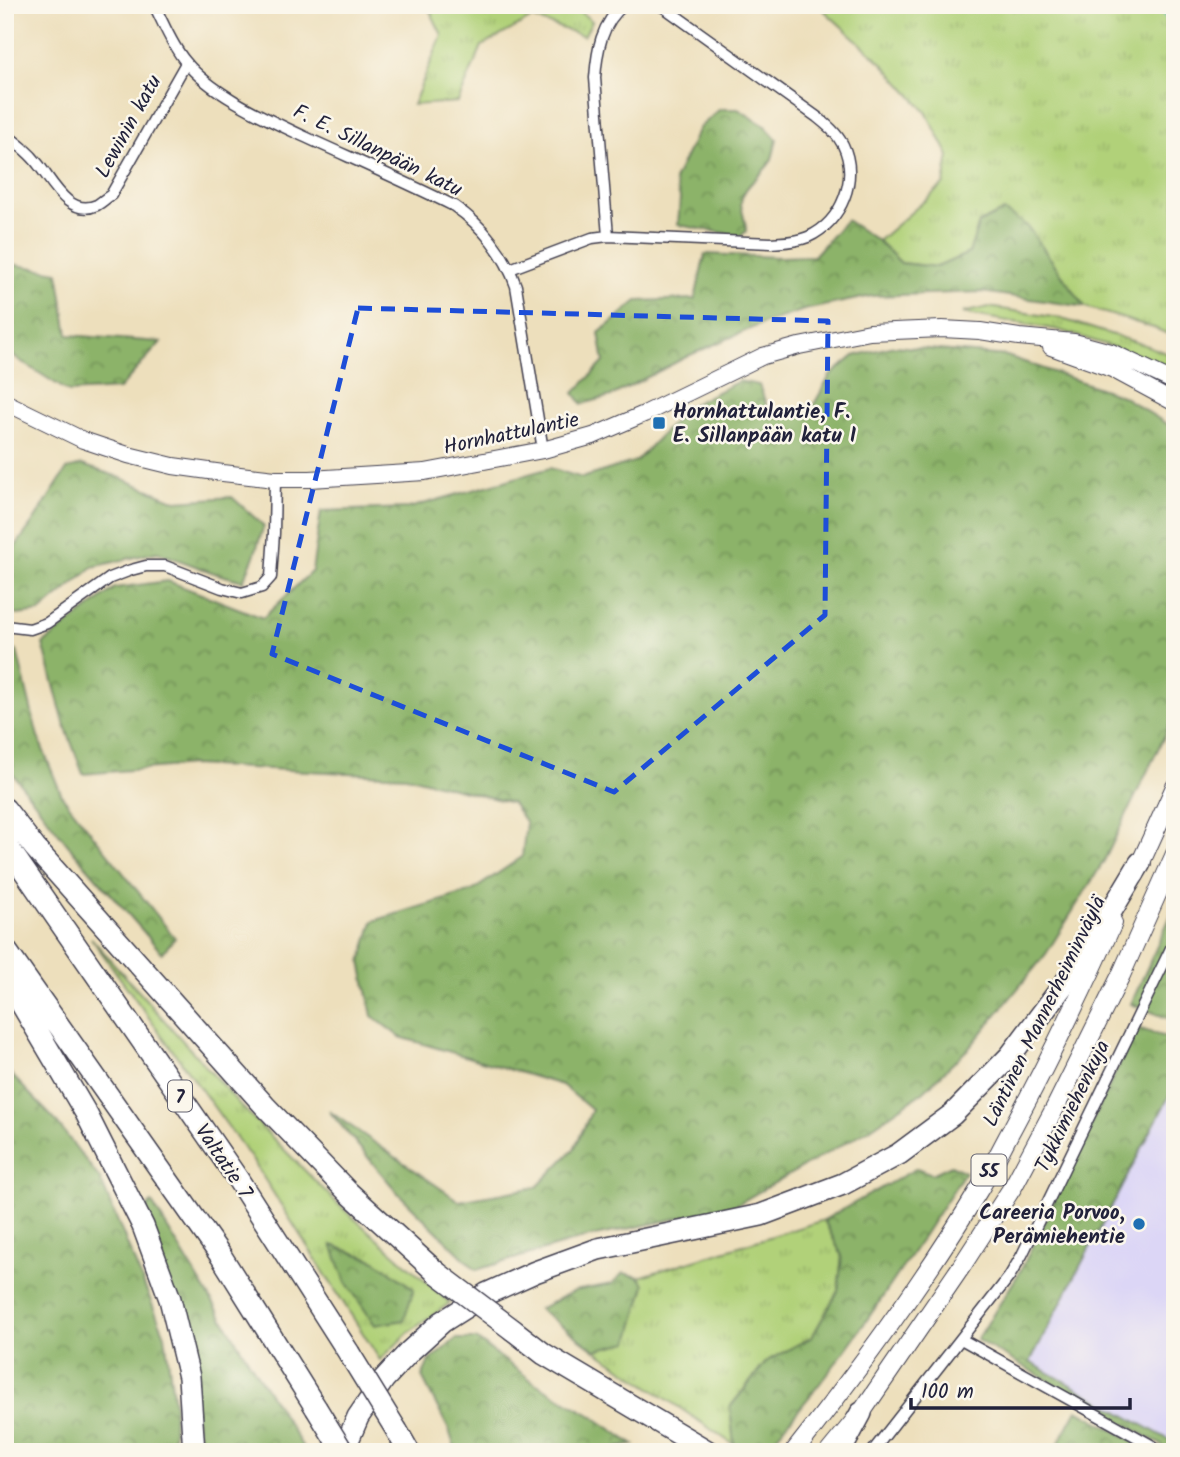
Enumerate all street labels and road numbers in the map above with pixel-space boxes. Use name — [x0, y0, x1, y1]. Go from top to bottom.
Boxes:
street label: Lewinin katu — [87, 69, 171, 184]
street label: F. E. Sillanpään katu — [287, 96, 468, 207]
street label: Hornhattulantie — [440, 404, 583, 465]
street label: Läntinen Mannerheiminväylä — [975, 890, 1116, 1133]
street label: Tykkimiehenkuja — [1027, 1035, 1120, 1179]
road number: 7 — [168, 1080, 192, 1112]
street label: Valtatie 7 — [185, 1117, 261, 1207]
road number: 55 — [972, 1154, 1006, 1186]

